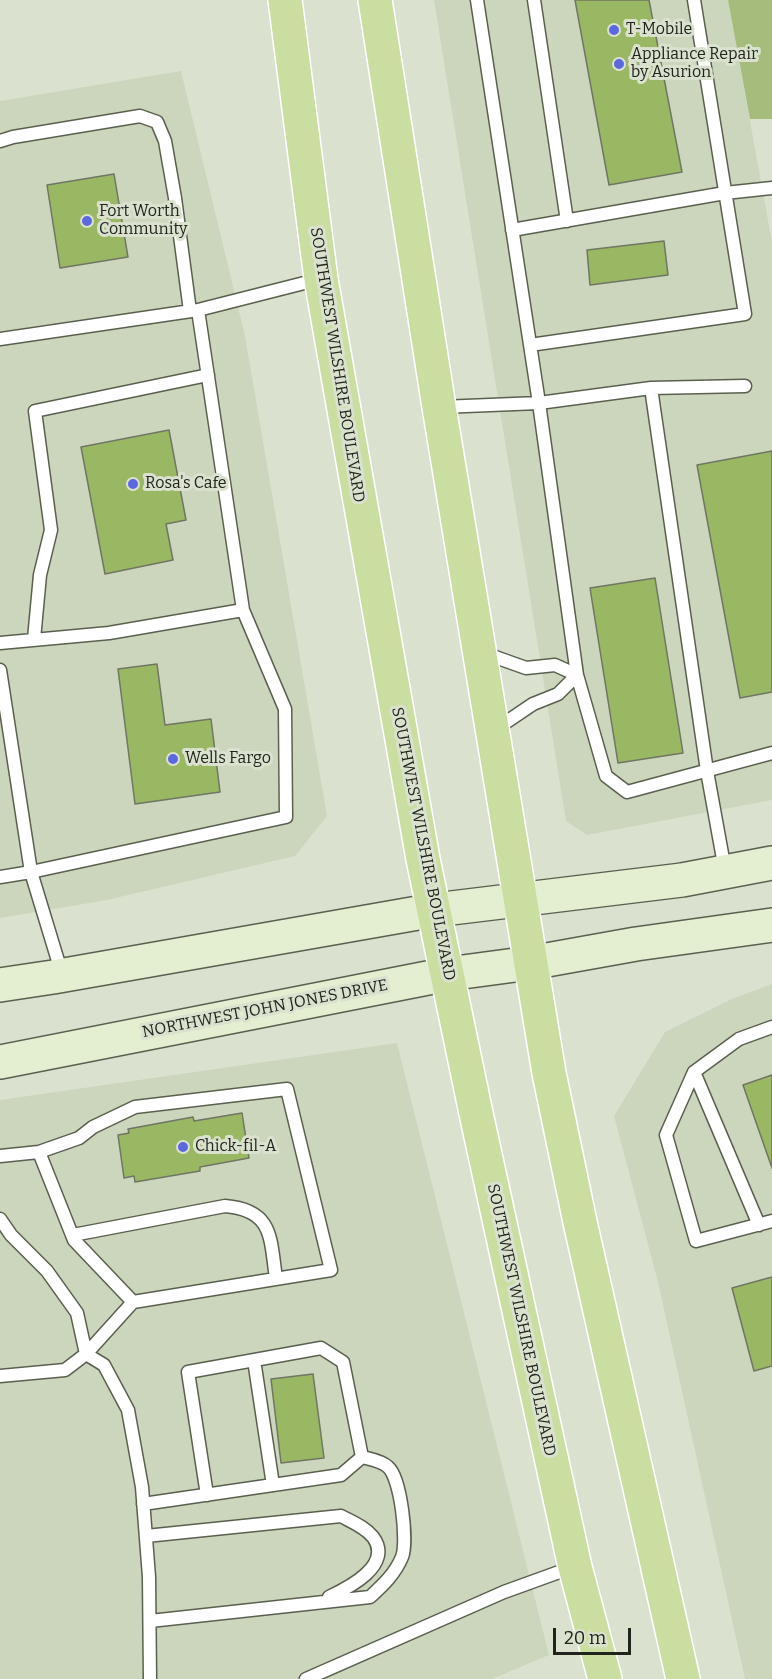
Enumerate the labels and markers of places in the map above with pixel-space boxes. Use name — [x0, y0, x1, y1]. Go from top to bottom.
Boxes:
place label: T-Mobile — [626, 20, 692, 40]
marker: T-Mobile — [607, 23, 621, 37]
place label: Appliance Repair by Asurion — [631, 45, 758, 83]
marker: Appliance Repair by Asurion — [612, 57, 626, 71]
place label: Fort Worth Community — [99, 202, 188, 240]
marker: Fort Worth Community — [80, 214, 94, 228]
place label: Rosa's Cafe — [145, 474, 227, 494]
marker: Rosa's Cafe — [126, 477, 140, 491]
place label: Wells Fargo — [185, 749, 271, 769]
marker: Wells Fargo — [166, 752, 180, 766]
place label: Chick-fil-A — [195, 1137, 276, 1157]
marker: Chick-fil-A — [176, 1140, 190, 1154]

